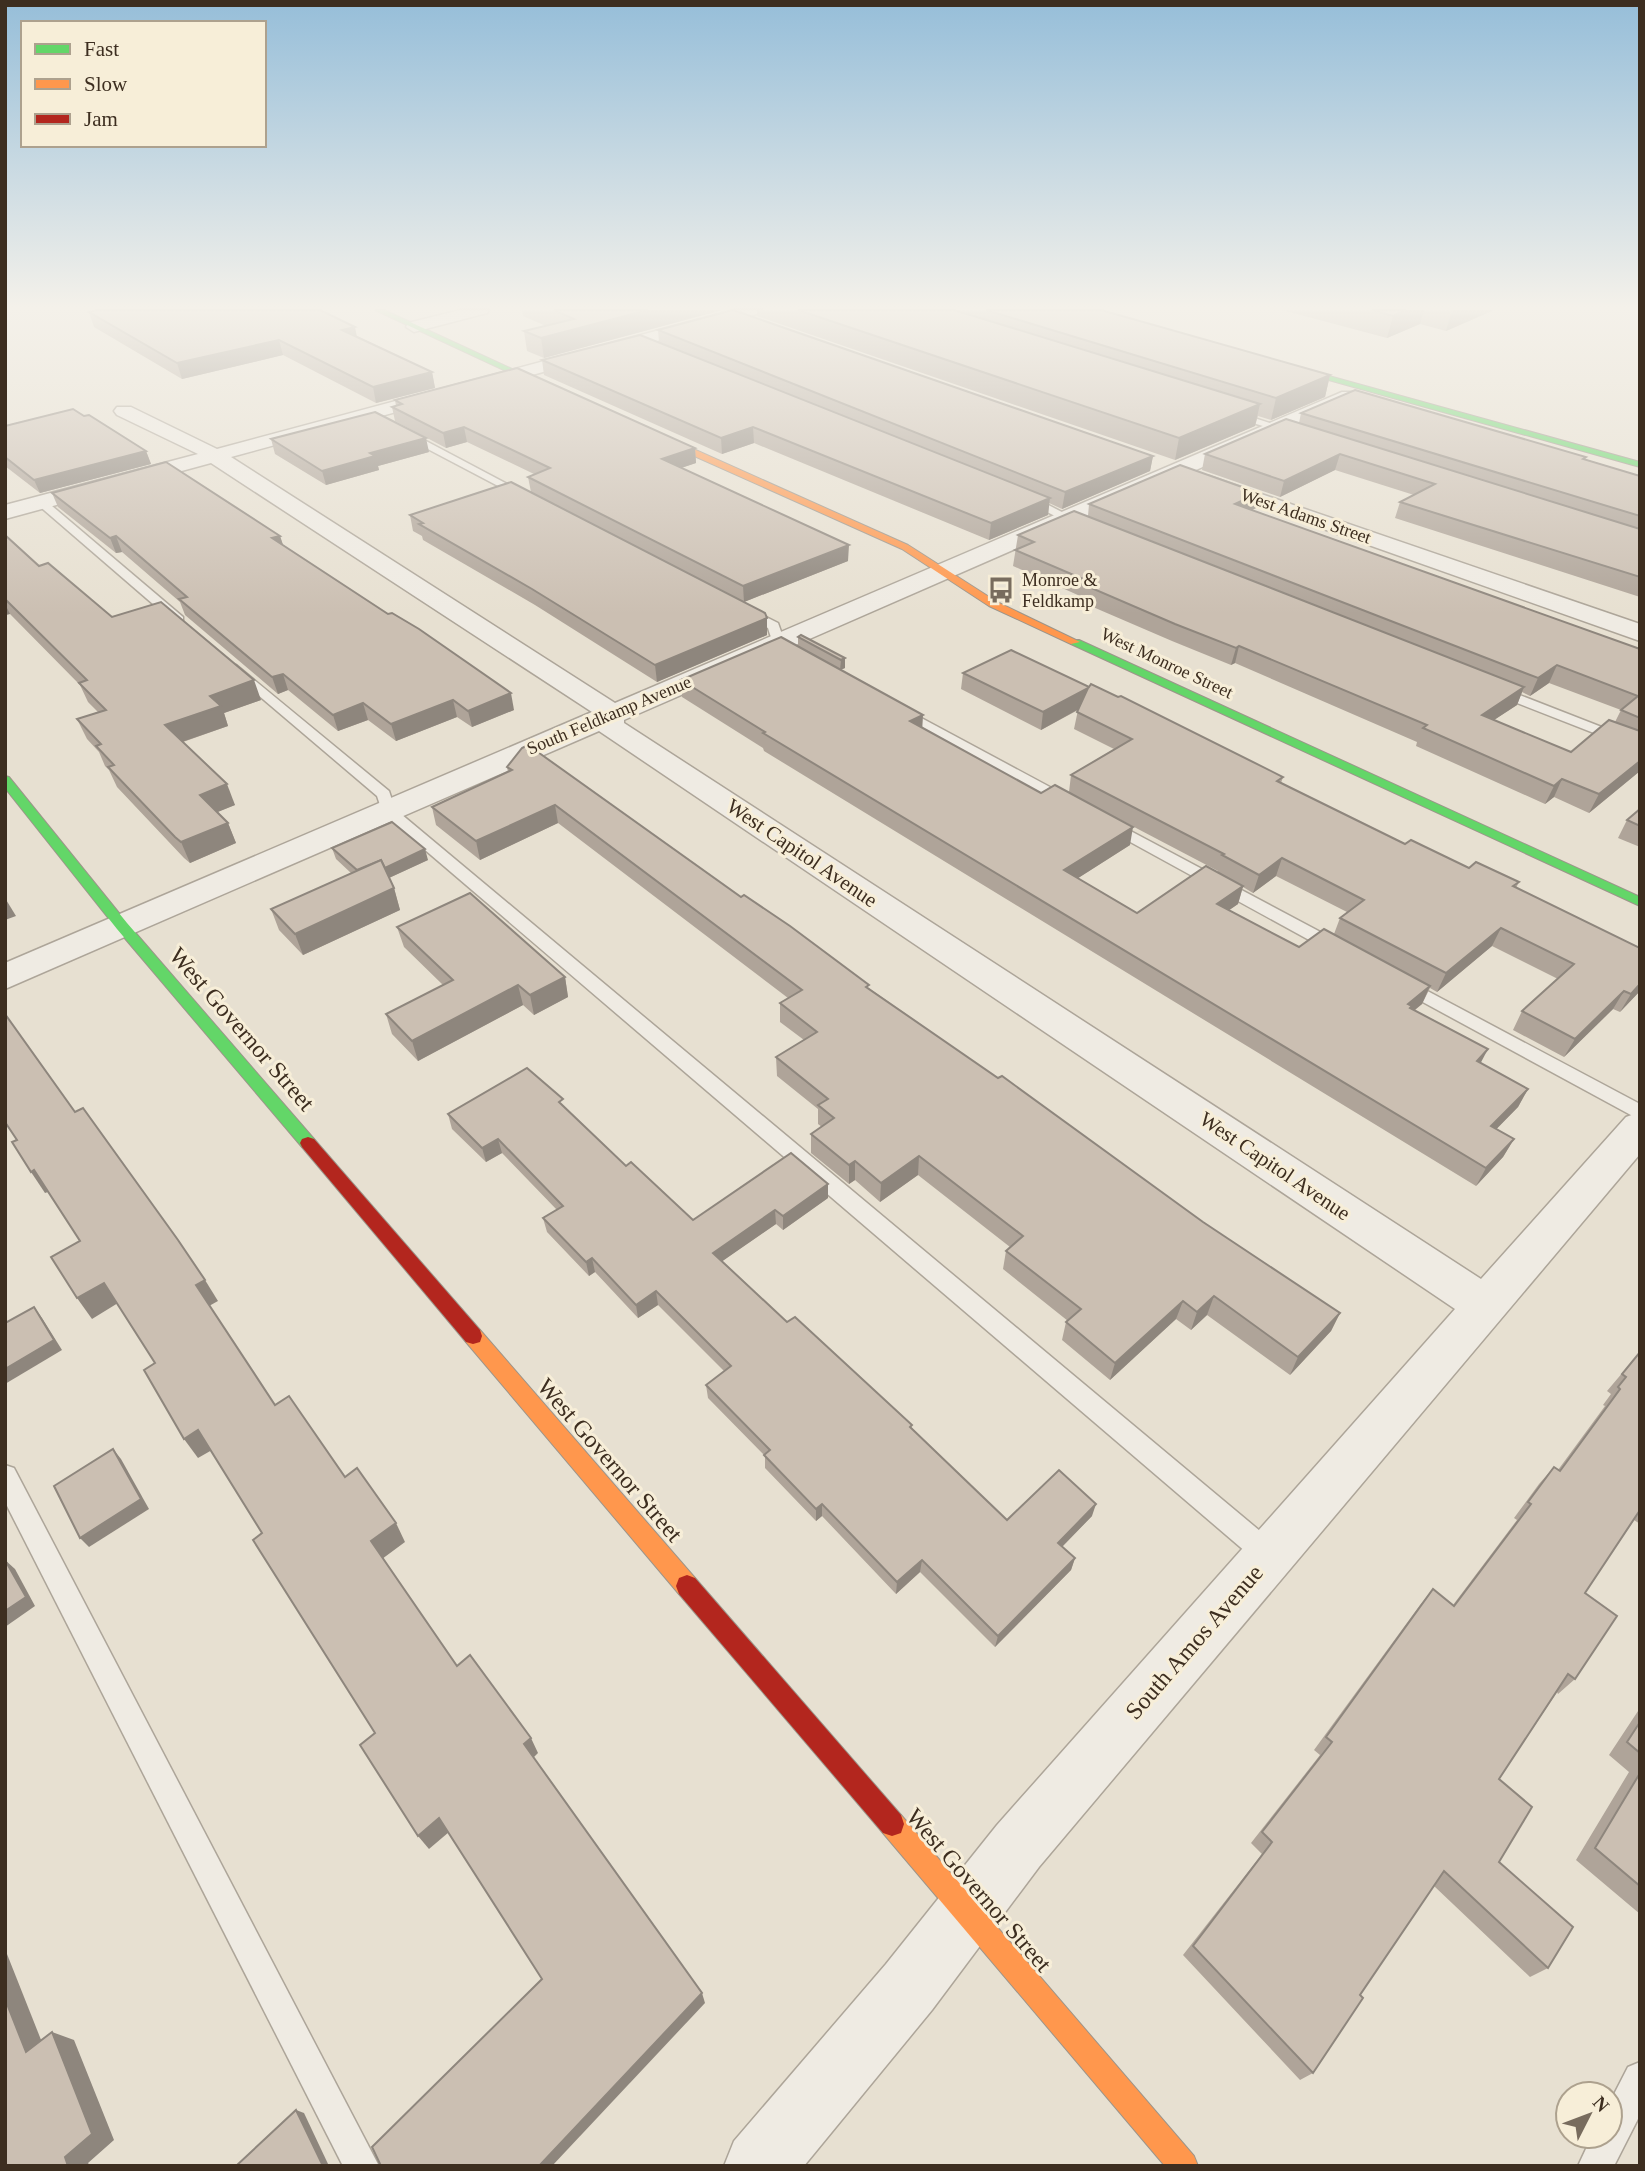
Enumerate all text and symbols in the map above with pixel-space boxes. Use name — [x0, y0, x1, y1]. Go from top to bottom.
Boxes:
legend — [21, 21, 266, 147]
text: Fast — [84, 37, 119, 61]
text: Slow — [84, 72, 128, 96]
text: Jam — [84, 107, 118, 131]
street label: West Adams Street — [1238, 484, 1374, 548]
place label: Monroe & Feldkamp — [1022, 570, 1098, 611]
bus stop icon: Monroe & Feldkamp — [986, 575, 1016, 605]
street label: West Monroe Street — [1098, 624, 1236, 702]
street label: South Feldkamp Avenue — [524, 671, 694, 759]
street label: West Capitol Avenue — [722, 794, 882, 912]
street label: West Governor Street — [164, 942, 320, 1116]
street label: West Capitol Avenue — [1195, 1107, 1355, 1225]
street label: West Governor Street — [532, 1373, 688, 1547]
street label: South Amos Avenue — [1120, 1560, 1268, 1724]
street label: West Governor Street — [901, 1803, 1057, 1977]
north arrow — [1554, 2080, 1624, 2150]
text: N — [1589, 2092, 1614, 2116]

